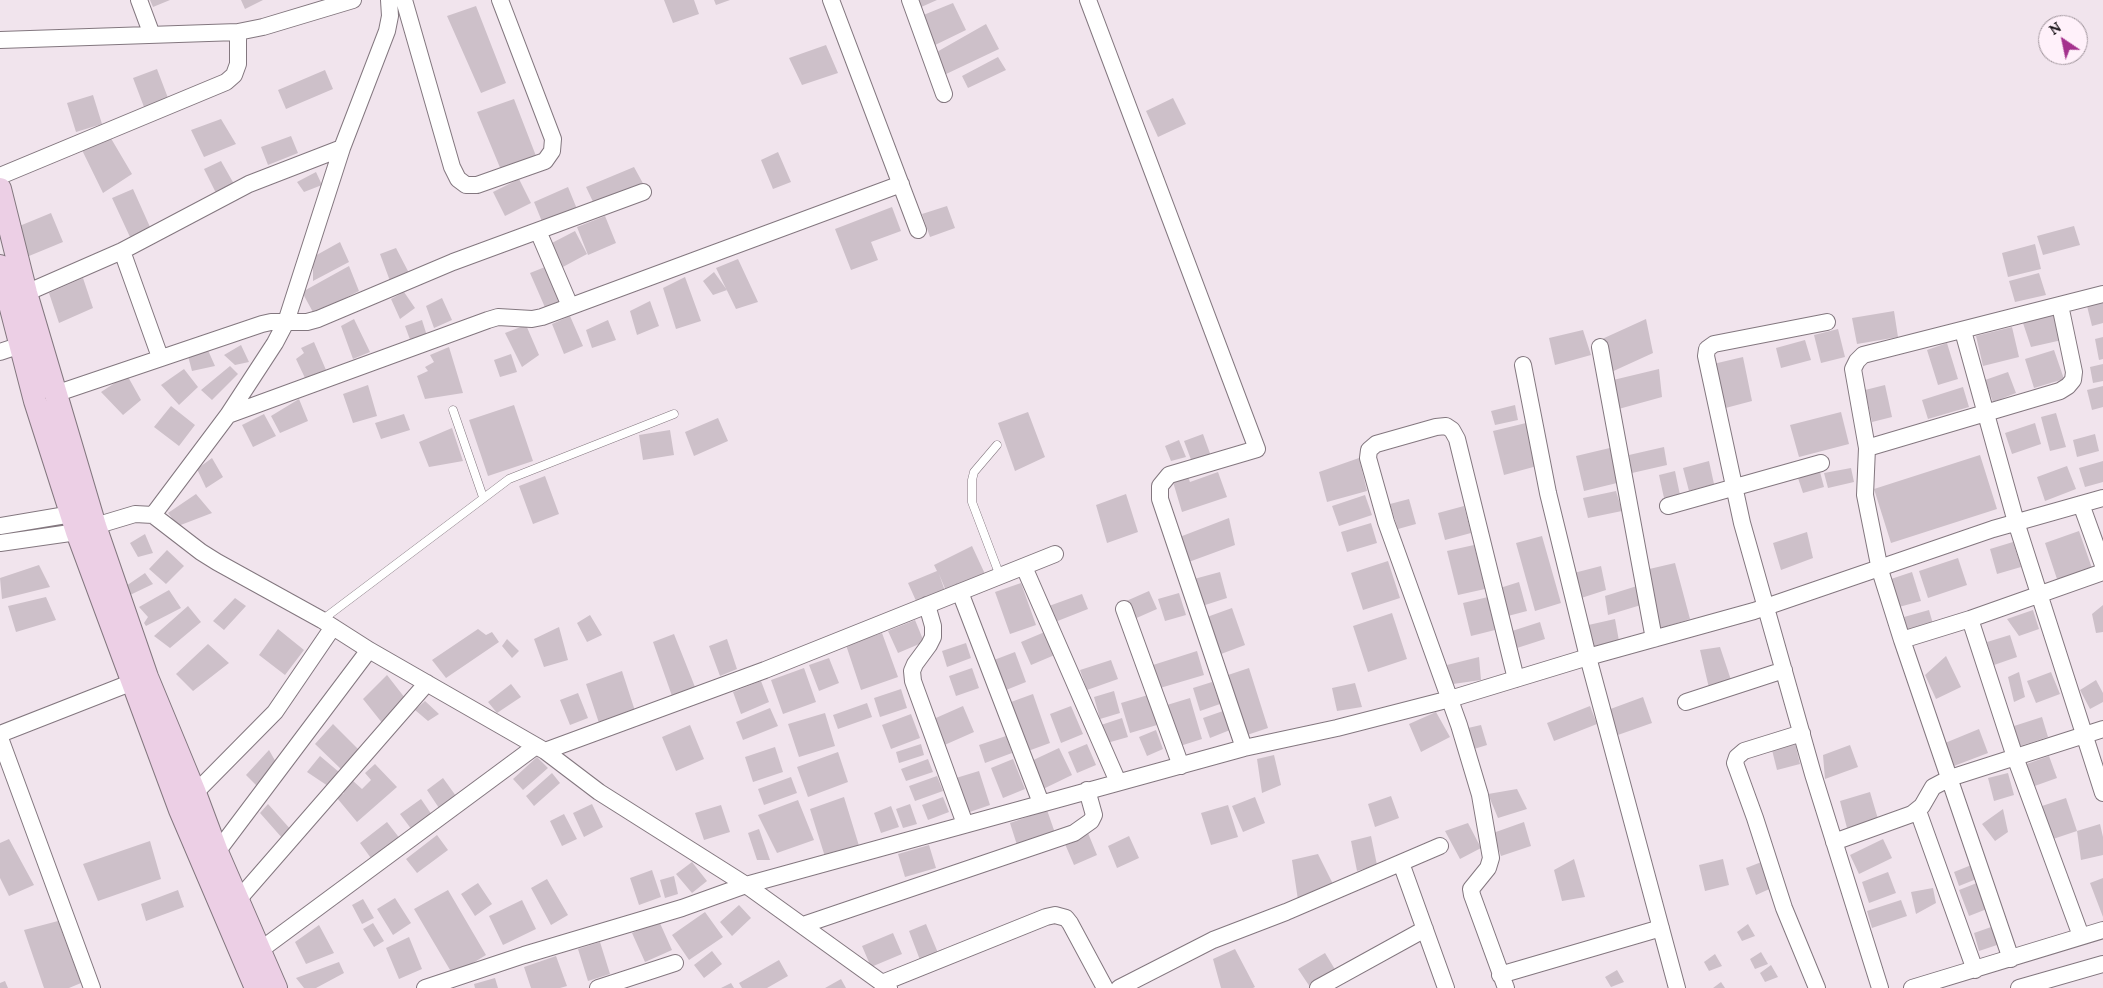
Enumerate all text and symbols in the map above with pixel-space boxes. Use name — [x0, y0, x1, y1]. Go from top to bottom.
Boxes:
north arrow — [2038, 15, 2088, 65]
text: N — [2046, 18, 2065, 39]

